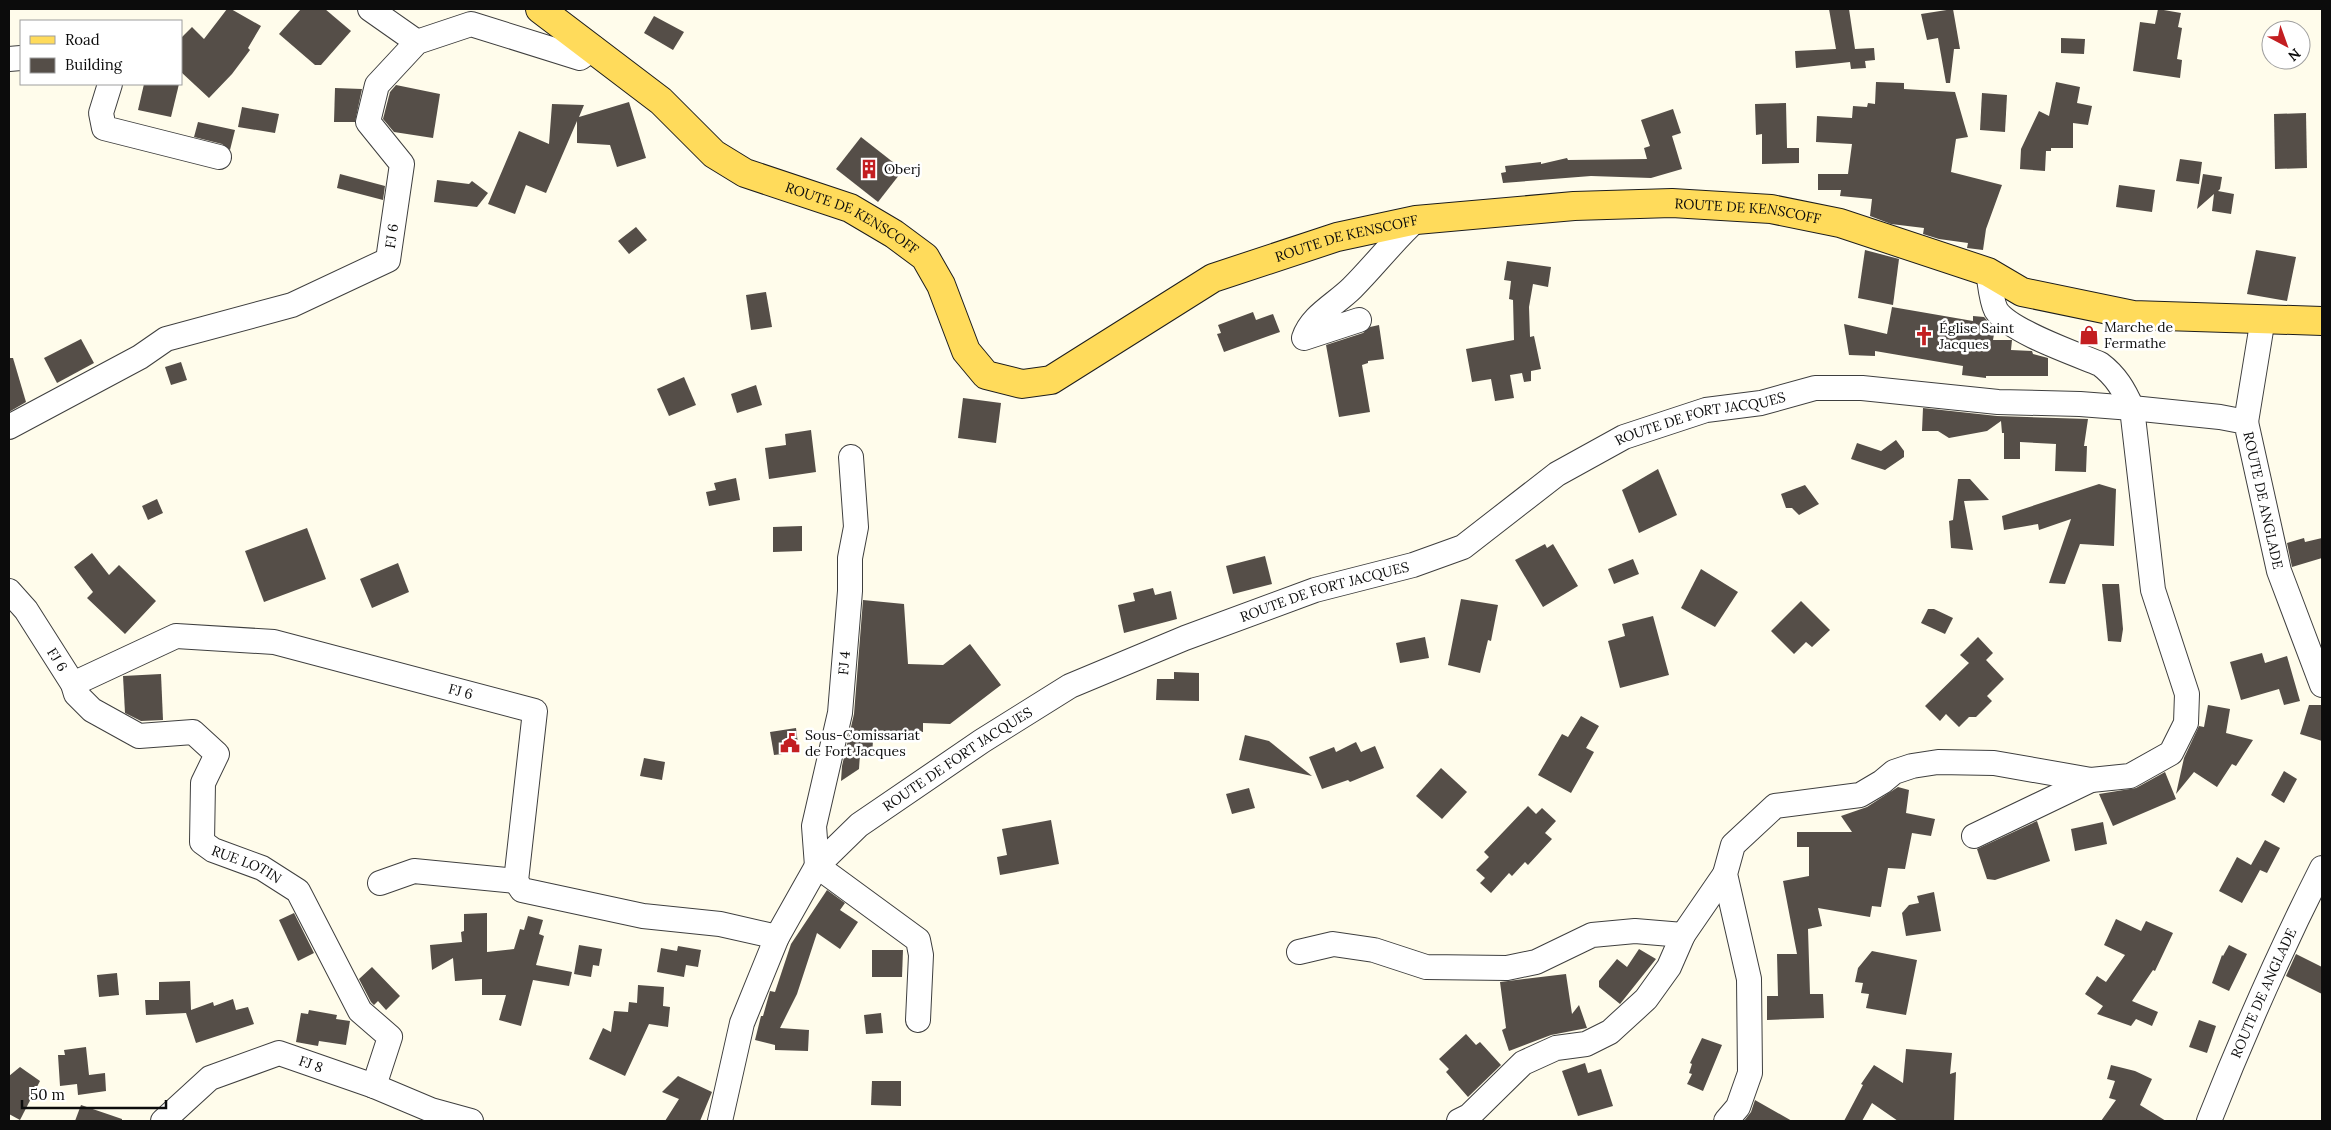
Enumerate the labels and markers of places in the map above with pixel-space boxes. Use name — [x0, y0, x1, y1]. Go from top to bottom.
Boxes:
building icon: Oberj — [858, 158, 880, 180]
place label: Oberj — [884, 160, 921, 178]
place label: Marche de Fermathe — [2104, 318, 2174, 352]
place label: Église Saint Jacques — [1938, 319, 2015, 353]
shop icon: Marche de Fermathe — [2078, 324, 2100, 346]
church icon: Église Saint Jacques — [1913, 325, 1935, 347]
place label: Sous-Comissariat de Fort Jacques — [805, 726, 921, 760]
public building icon: Sous-Comissariat de Fort Jacques — [779, 732, 801, 754]

